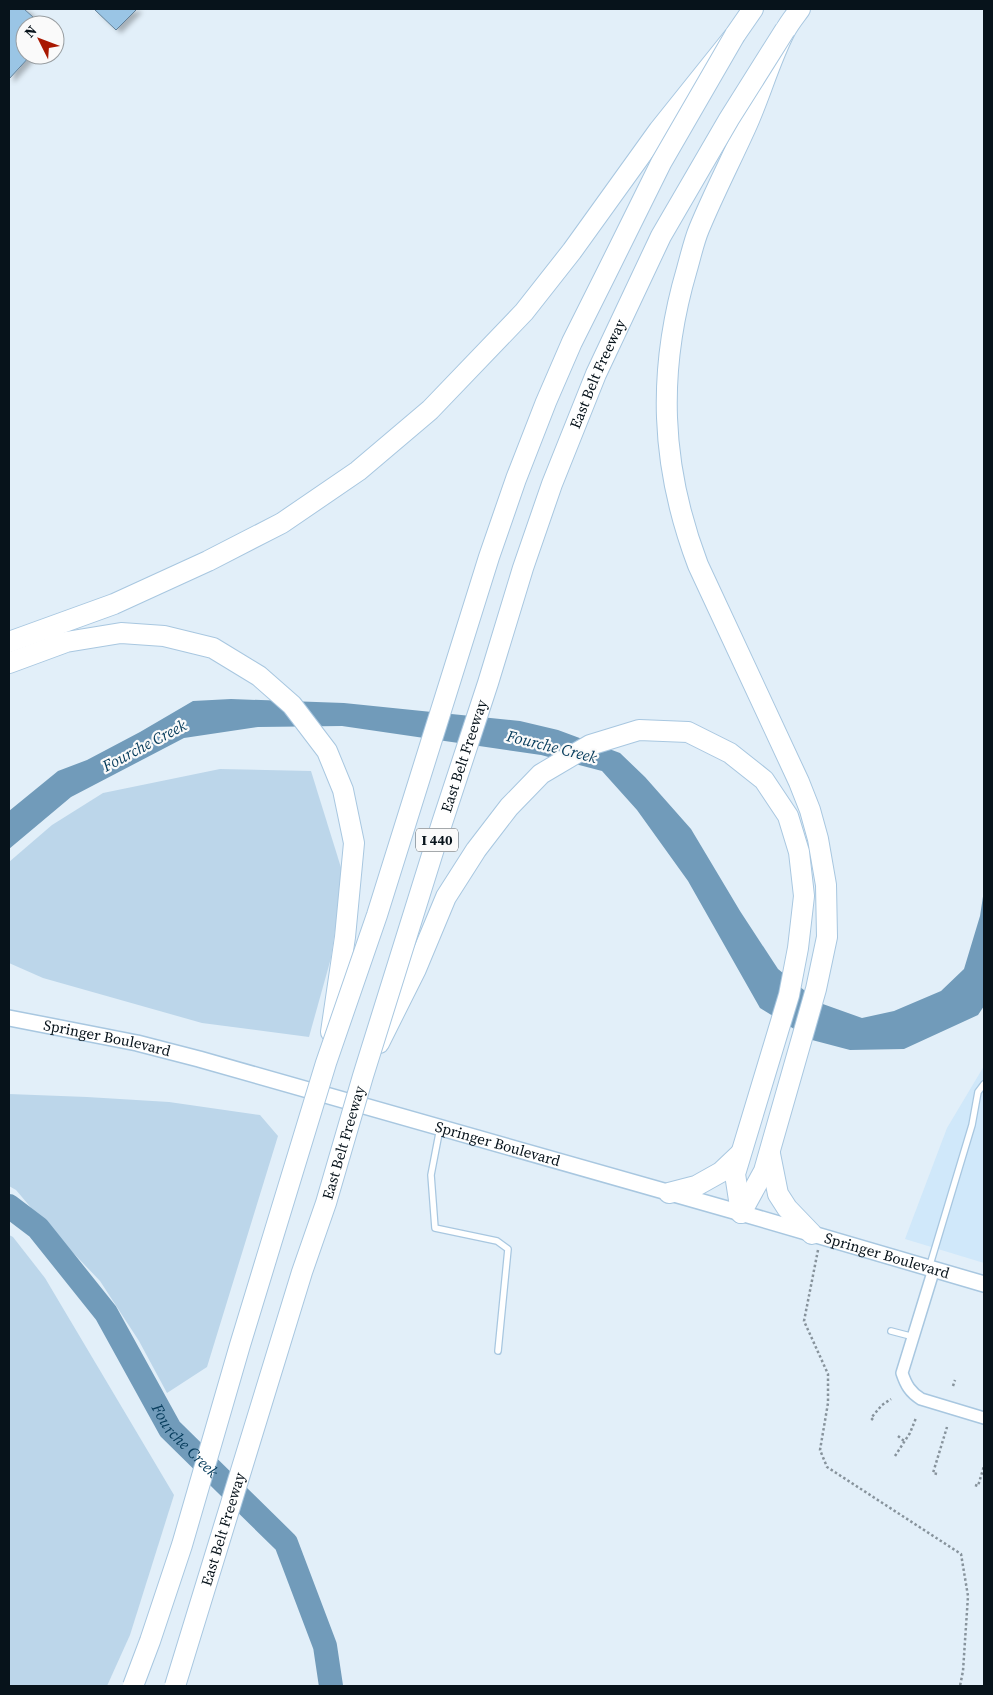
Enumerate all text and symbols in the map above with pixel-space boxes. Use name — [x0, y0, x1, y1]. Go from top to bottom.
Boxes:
north arrow — [15, 15, 65, 65]
text: N — [19, 21, 41, 42]
street label: East Belt Freeway — [564, 315, 631, 432]
street label: East Belt Freeway — [435, 696, 492, 815]
water label: Fourche Creek — [97, 713, 190, 777]
water label: Fourche Creek — [504, 724, 600, 768]
road number: I 440 — [416, 828, 458, 852]
street label: Springer Boulevard — [42, 1014, 173, 1061]
street label: East Belt Freeway — [317, 1083, 370, 1202]
street label: Springer Boulevard — [433, 1116, 563, 1171]
street label: Springer Boulevard — [822, 1227, 953, 1284]
water label: Fourche Creek — [146, 1398, 224, 1482]
street label: East Belt Freeway — [195, 1469, 250, 1588]

